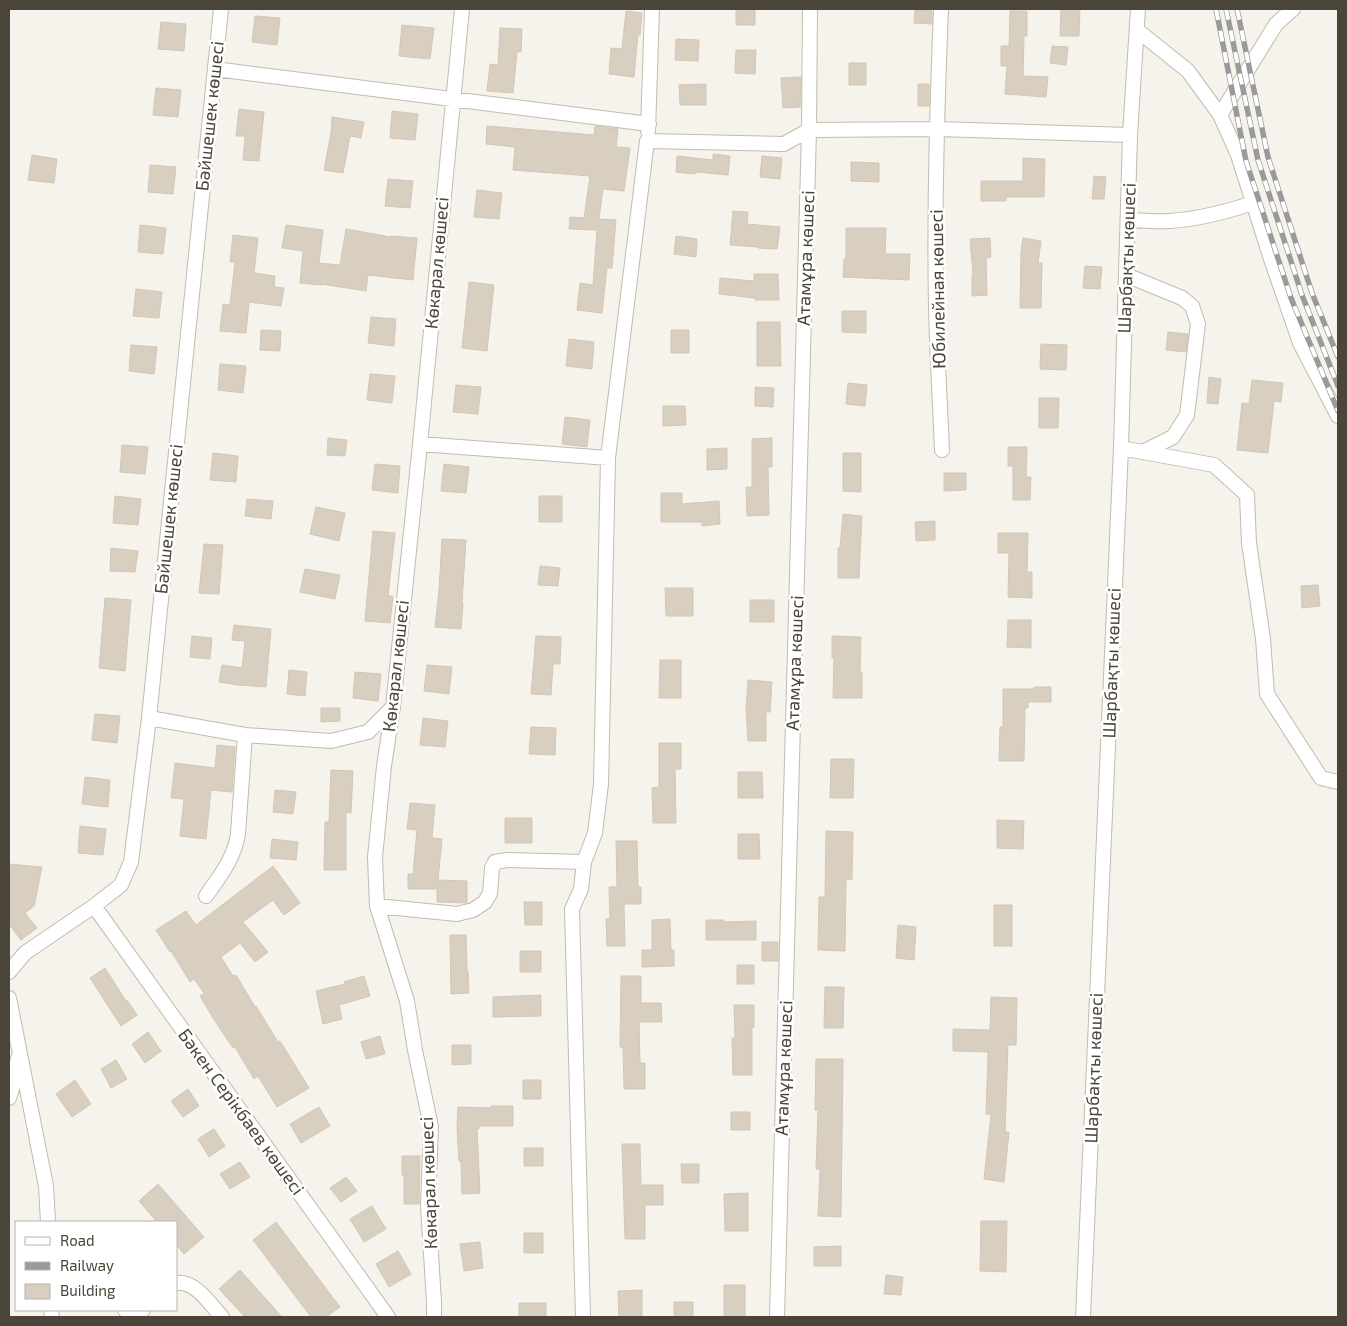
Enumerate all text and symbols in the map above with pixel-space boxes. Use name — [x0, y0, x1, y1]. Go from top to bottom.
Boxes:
street label: Бәйшешек көшесі — [190, 40, 228, 192]
street label: Шарбақты көшесі — [1112, 182, 1140, 334]
street label: Атамұра көшесі — [792, 190, 818, 326]
street label: Көкарал көшесі — [419, 196, 453, 330]
street label: Юбилейная көшесі — [925, 209, 949, 369]
street label: Бәйшешек көшесі — [149, 443, 187, 595]
street label: Шарбақты көшесі — [1097, 587, 1125, 739]
street label: Атамұра көшесі — [781, 595, 807, 731]
street label: Көкарал көшесі — [377, 599, 413, 733]
street label: Шарбақты көшесі — [1079, 992, 1107, 1144]
street label: Атамұра көшесі — [770, 1000, 796, 1136]
street label: Бәкен Серікбаев көшесі — [174, 1024, 310, 1199]
street label: Көкарал көшесі — [415, 1116, 441, 1250]
legend — [15, 1221, 178, 1311]
text: Road — [60, 1231, 95, 1249]
text: Railway — [60, 1256, 114, 1274]
text: Building — [60, 1281, 116, 1299]

